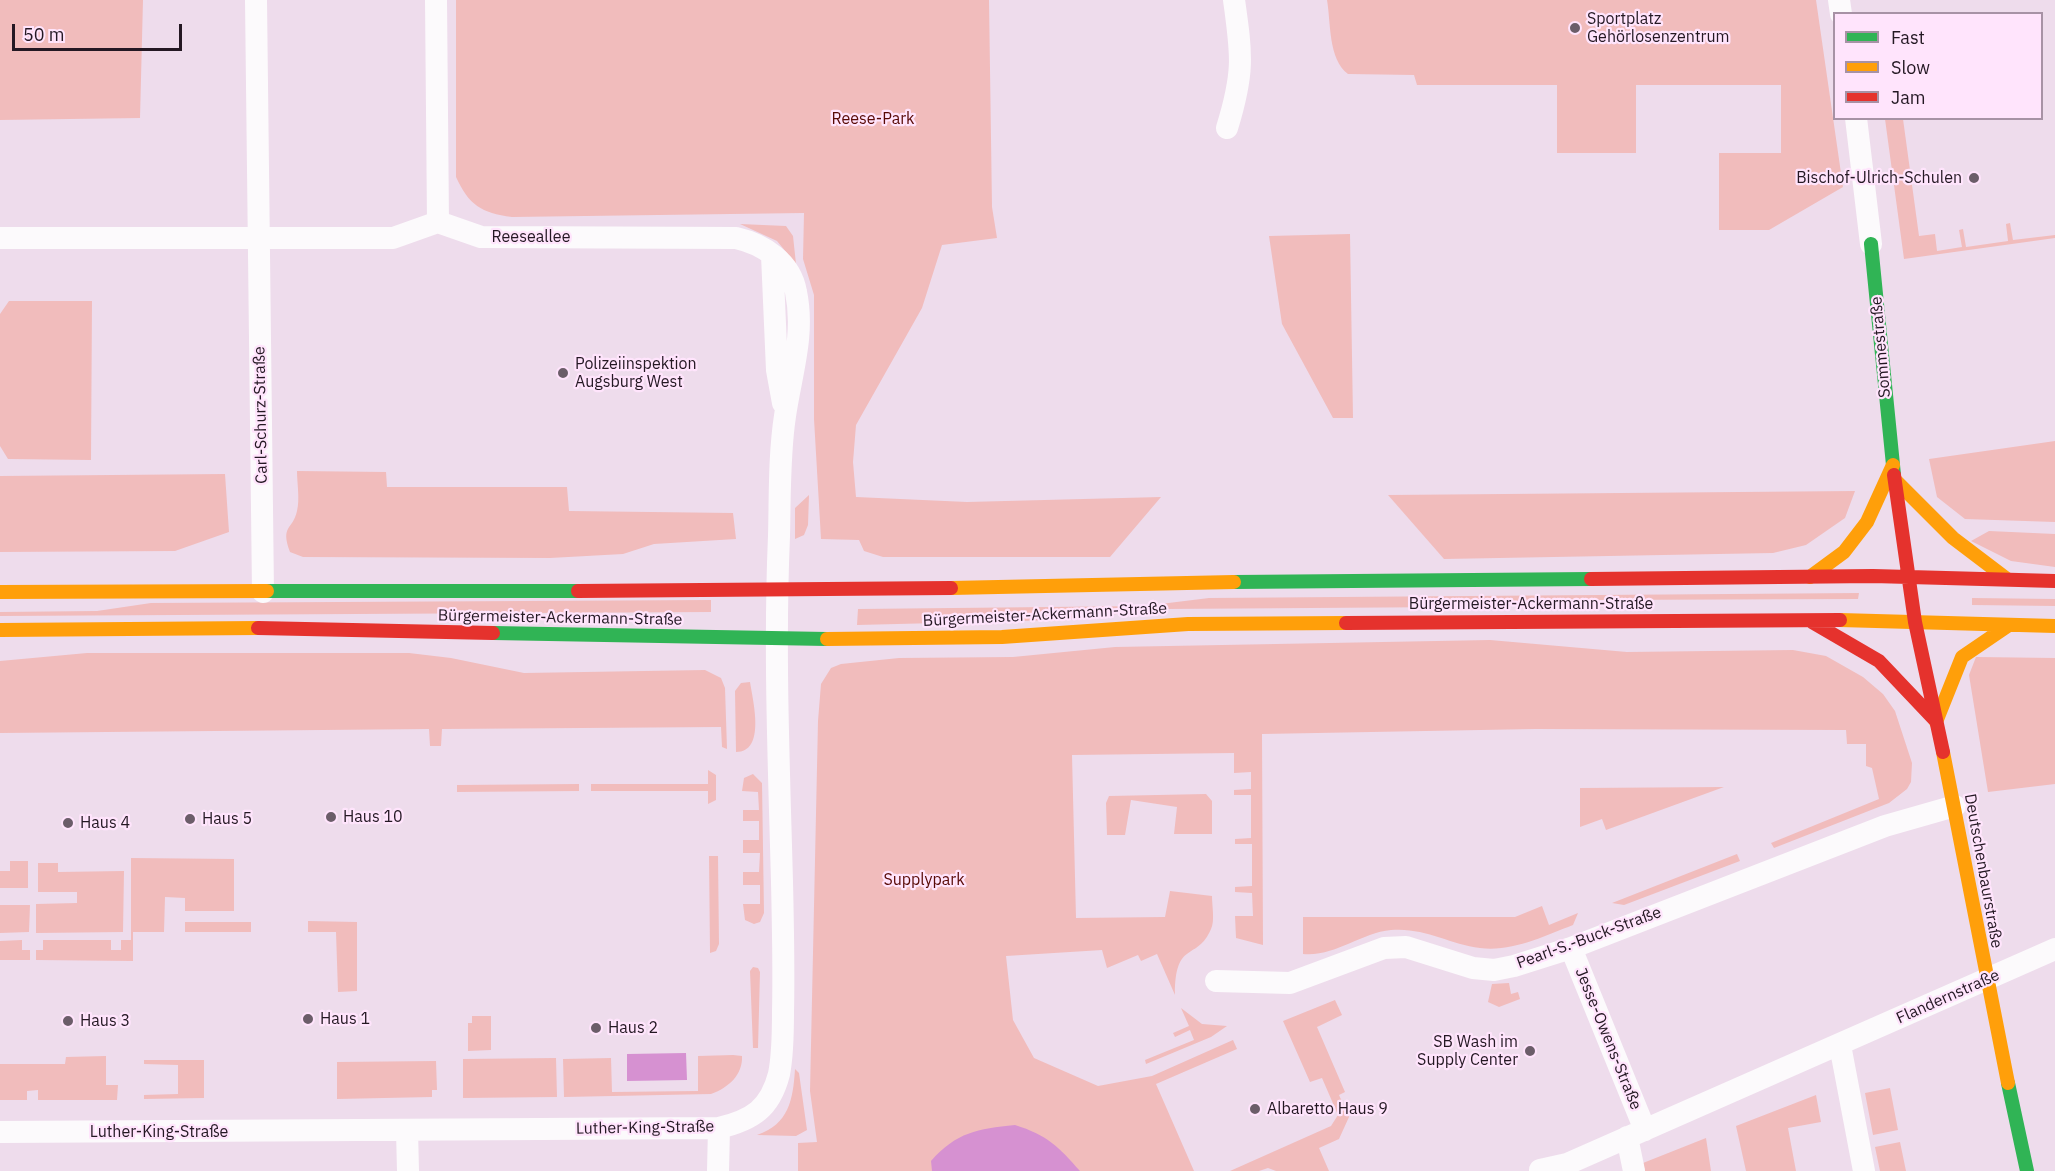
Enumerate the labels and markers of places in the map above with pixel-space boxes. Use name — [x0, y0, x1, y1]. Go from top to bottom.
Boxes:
place label: Sportplatz Gehörlosenzentrum — [1587, 9, 1729, 47]
marker: Sportplatz Gehörlosenzentrum — [1568, 21, 1582, 35]
place label: Bischof-Ulrich-Schulen — [1796, 168, 1962, 188]
marker: Bischof-Ulrich-Schulen — [1967, 171, 1981, 185]
place label: Polizeiinspektion Augsburg West — [575, 354, 697, 392]
marker: Polizeiinspektion Augsburg West — [556, 366, 570, 380]
place label: Haus 10 — [343, 807, 403, 827]
place label: Haus 5 — [202, 809, 252, 829]
marker: Haus 10 — [324, 810, 338, 824]
marker: Haus 5 — [183, 812, 197, 826]
place label: Haus 4 — [80, 813, 130, 833]
marker: Haus 4 — [61, 816, 75, 830]
place label: Haus 1 — [320, 1009, 370, 1029]
place label: Haus 3 — [80, 1011, 130, 1031]
marker: Haus 1 — [301, 1012, 315, 1026]
marker: Haus 3 — [61, 1014, 75, 1028]
place label: Haus 2 — [608, 1018, 658, 1038]
marker: Haus 2 — [589, 1021, 603, 1035]
place label: SB Wash im Supply Center — [1417, 1032, 1518, 1070]
marker: SB Wash im Supply Center — [1523, 1044, 1537, 1058]
place label: Albaretto Haus 9 — [1267, 1099, 1388, 1119]
marker: Albaretto Haus 9 — [1248, 1102, 1262, 1116]

